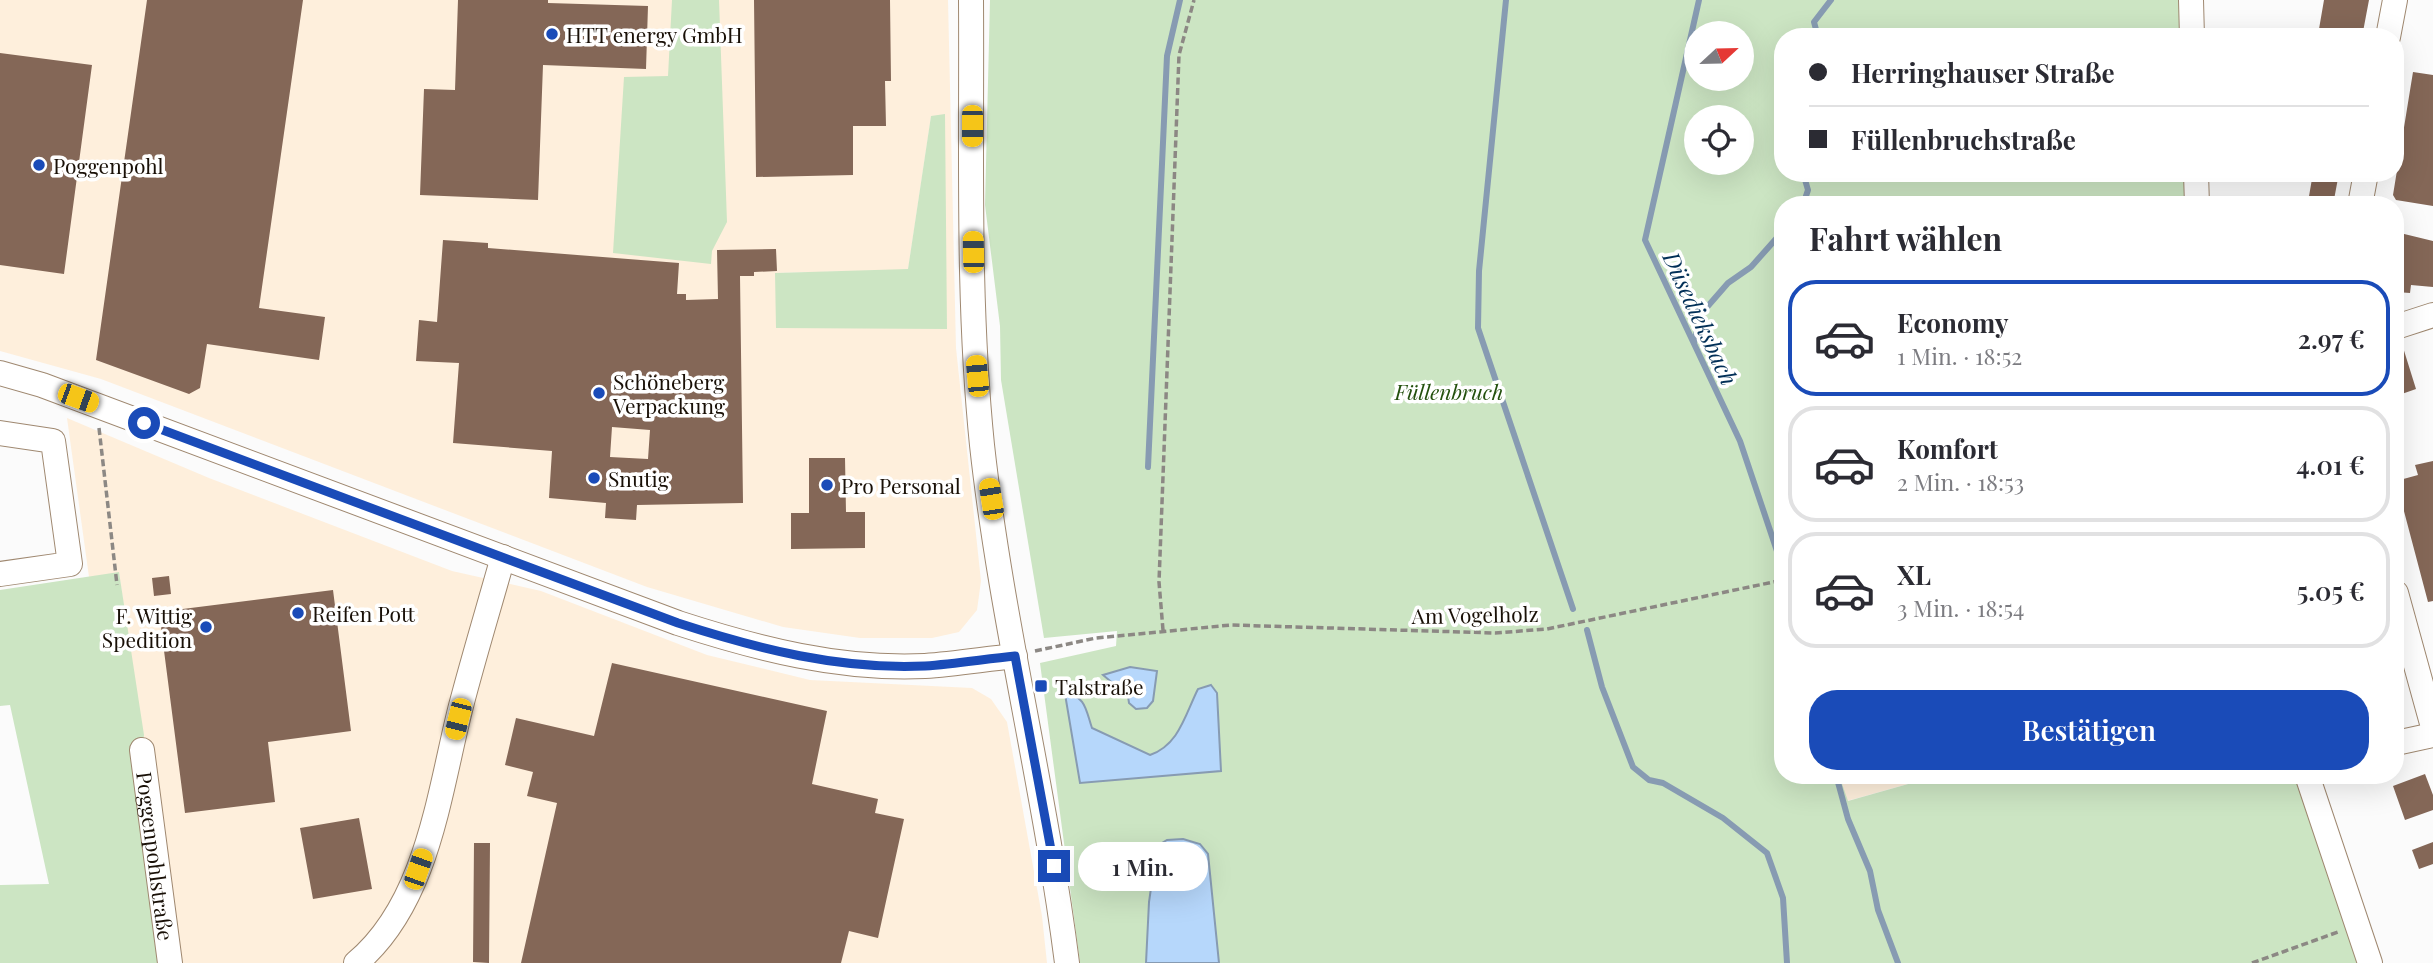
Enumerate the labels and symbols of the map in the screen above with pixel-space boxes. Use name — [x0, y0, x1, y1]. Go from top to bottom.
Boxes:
place label: HTT energy GmbH — [566, 20, 743, 48]
north arrow — [1684, 21, 1754, 91]
marker: HTT energy GmbH — [544, 26, 560, 42]
car — [962, 105, 983, 147]
place label: Poggenpohl — [53, 151, 164, 179]
marker: Poggenpohl — [31, 157, 47, 173]
car — [963, 231, 984, 273]
water label: Düsedieksbach — [1656, 245, 1746, 390]
car — [965, 354, 990, 398]
place label: Schöneberg Verpackung — [612, 367, 725, 419]
park label: Füllenbruch — [1394, 377, 1503, 405]
car — [55, 381, 102, 415]
marker: Schöneberg Verpackung — [591, 385, 607, 401]
route start — [128, 407, 160, 439]
place label: Snutig — [608, 464, 669, 492]
marker: Snutig — [586, 470, 602, 486]
place label: Pro Personal — [841, 471, 961, 499]
marker: Pro Personal — [819, 477, 835, 493]
car — [978, 477, 1005, 521]
place label: Reifen Pott — [312, 599, 416, 627]
street label: Am Vogelholz — [1410, 599, 1539, 629]
place label: F. Wittig Spedition — [102, 601, 192, 653]
marker: Reifen Pott — [290, 605, 306, 621]
marker: F. Wittig Spedition — [198, 619, 214, 635]
place label: Talstraße — [1055, 672, 1144, 700]
marker: Talstraße — [1033, 678, 1049, 694]
car — [443, 696, 474, 742]
street label: Poggenpohlstraße — [131, 770, 181, 942]
callout: 1 Min. — [1078, 842, 1208, 890]
car — [402, 846, 435, 892]
route end — [1038, 850, 1070, 882]

